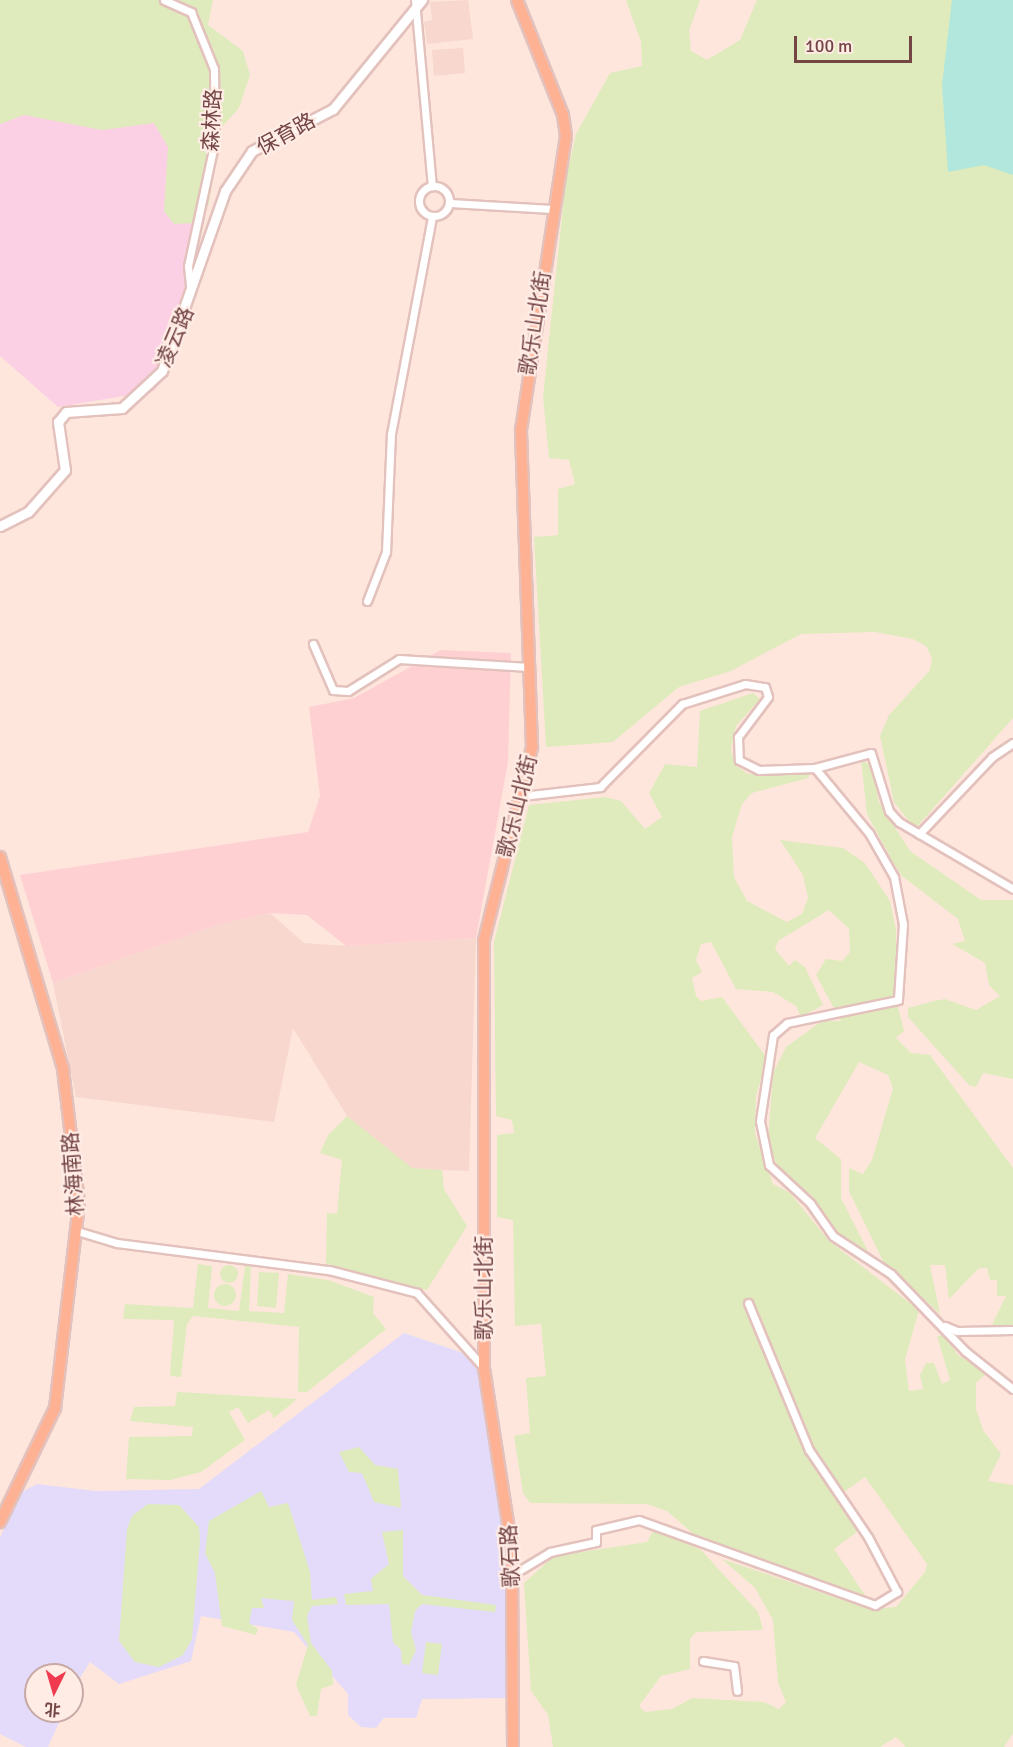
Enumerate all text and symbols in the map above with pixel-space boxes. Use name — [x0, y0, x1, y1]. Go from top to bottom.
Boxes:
scale bar — [797, 24, 916, 62]
text: 100 m — [805, 35, 852, 57]
street label: 森林路 — [198, 88, 226, 152]
street label: 保育路 — [252, 108, 320, 160]
street label: 歌乐山北街 — [514, 269, 556, 377]
street label: 凌云路 — [151, 303, 199, 371]
street label: 歌乐山北街 — [492, 752, 542, 860]
street label: 林海南路 — [58, 1131, 88, 1217]
street label: 歌乐山北街 — [471, 1236, 497, 1340]
street label: 歌石路 — [496, 1524, 524, 1588]
north arrow — [24, 1663, 84, 1723]
text: 北 — [44, 1698, 61, 1720]

